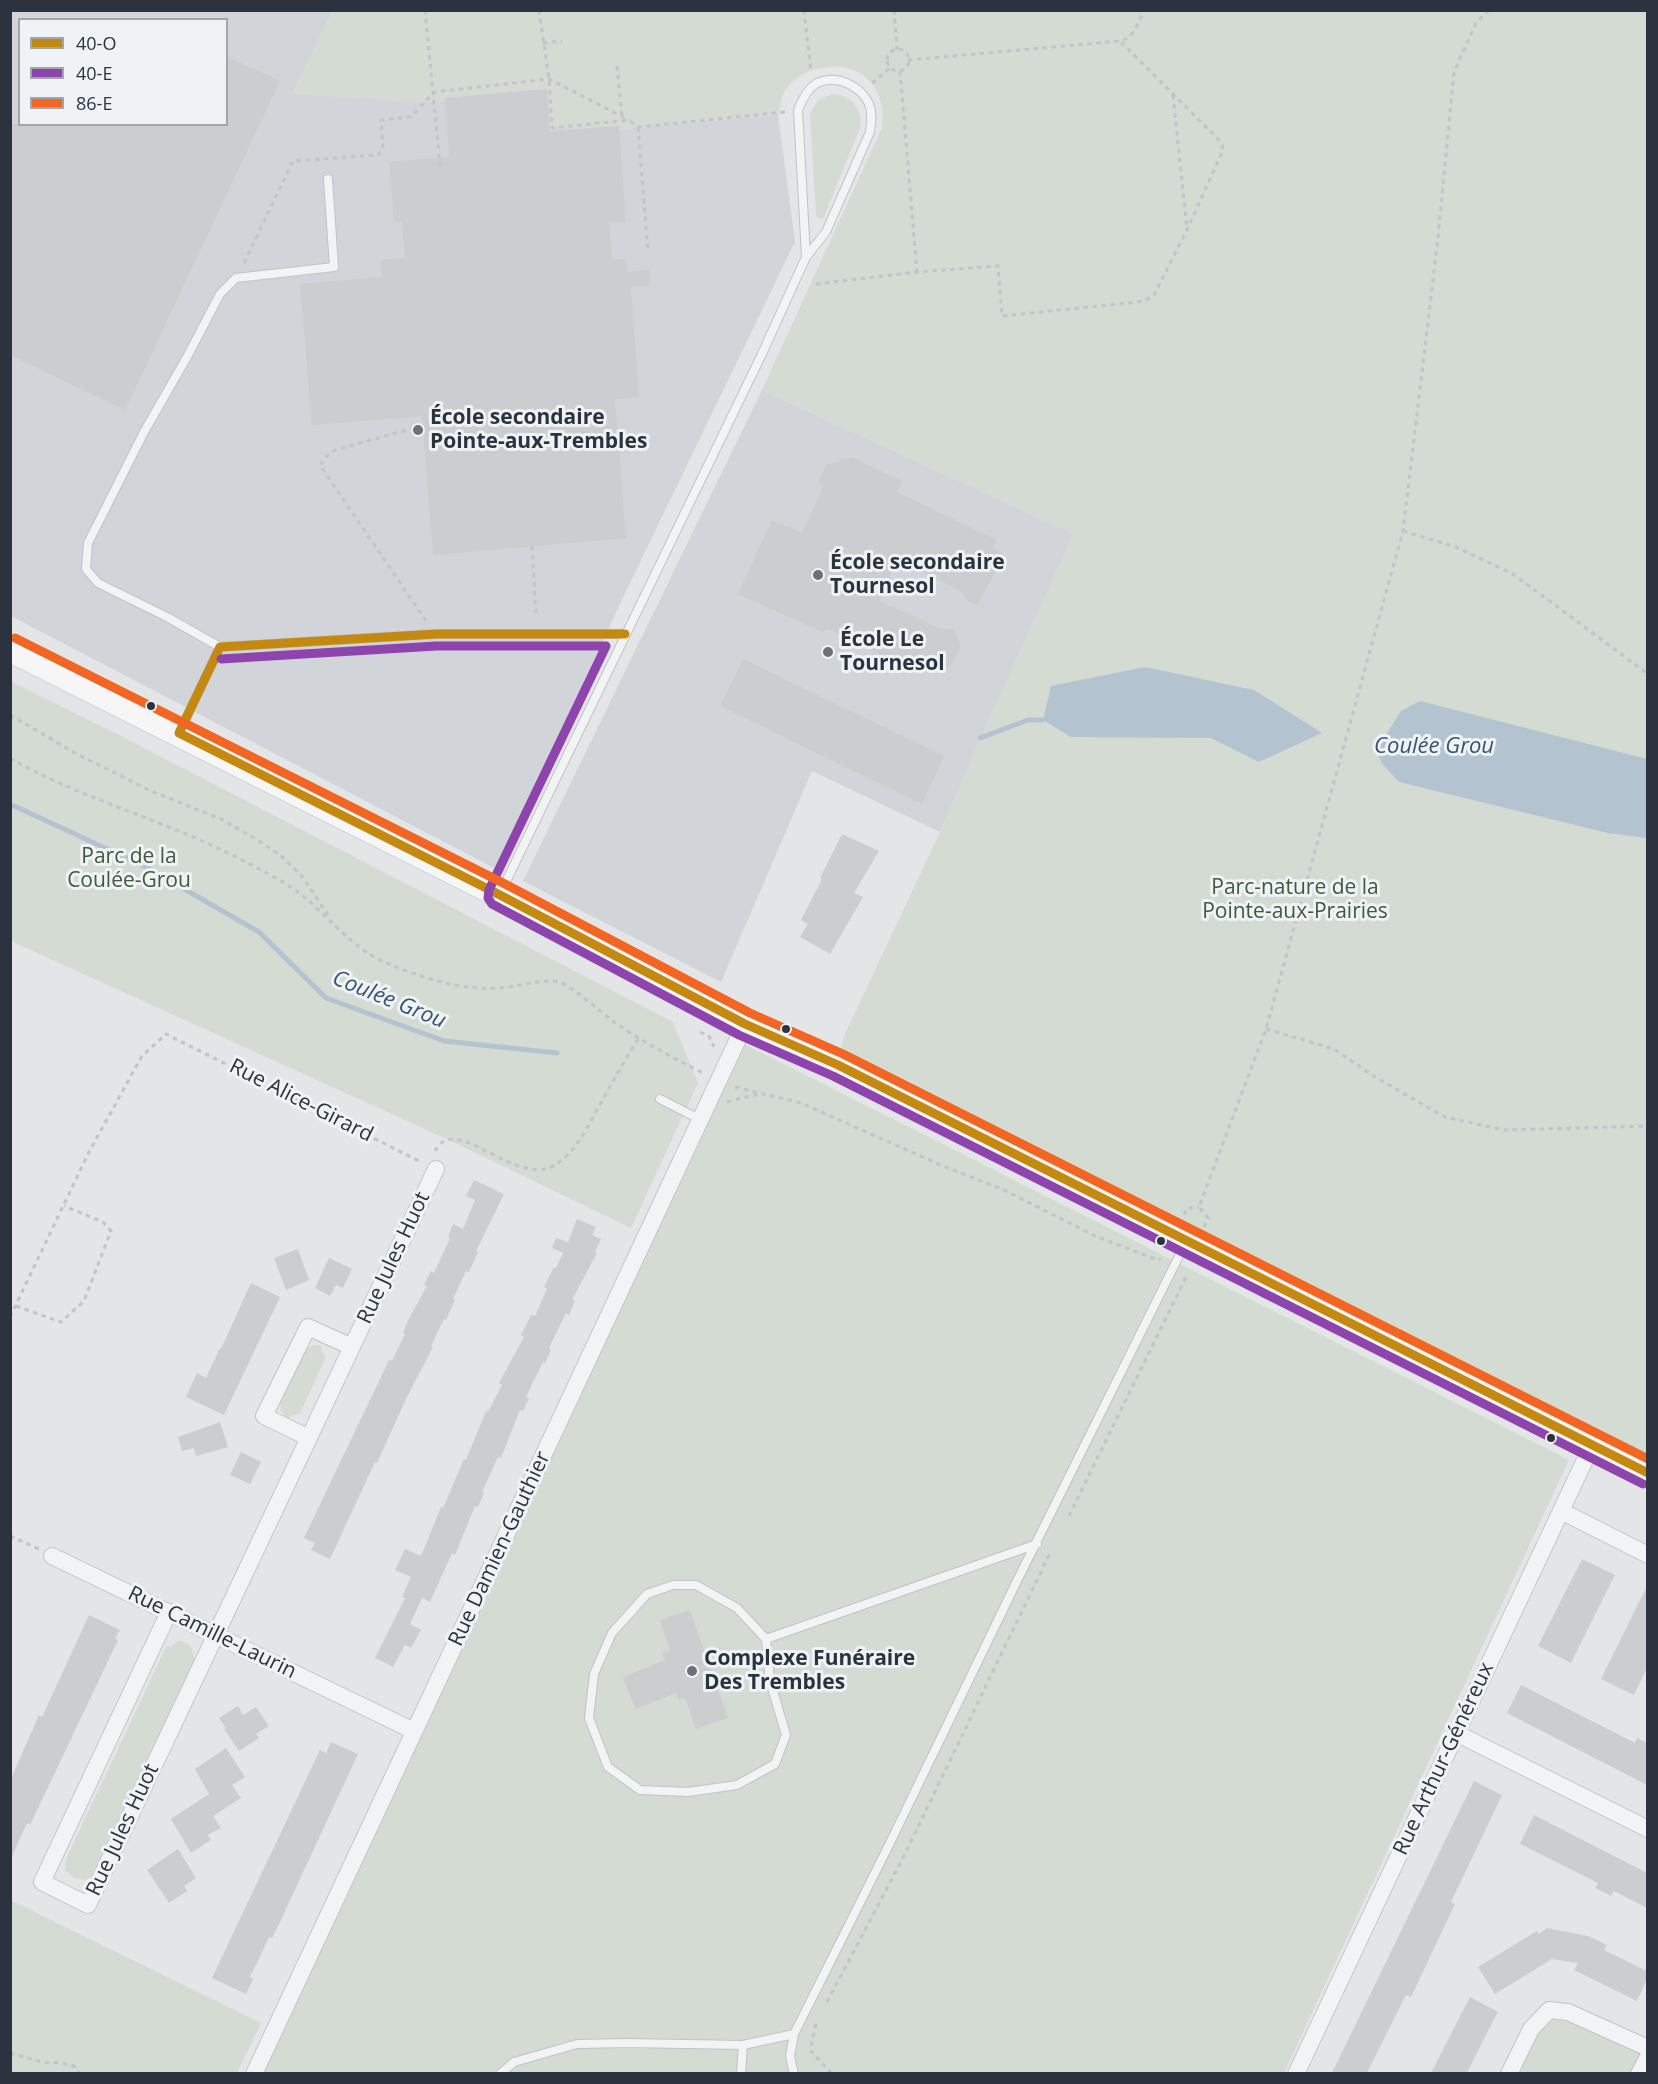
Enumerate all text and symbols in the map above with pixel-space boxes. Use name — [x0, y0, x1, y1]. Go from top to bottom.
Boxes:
legend — [18, 18, 228, 126]
text: 40-O — [76, 31, 116, 55]
text: 40-E — [76, 61, 112, 85]
text: 86-E — [76, 91, 112, 115]
place label: École secondaire Pointe-aux-Trembles — [430, 405, 647, 455]
marker: École secondaire Pointe-aux-Trembles — [411, 423, 425, 437]
place label: École secondaire Tournesol — [830, 550, 1005, 600]
marker: École secondaire Tournesol — [811, 568, 825, 582]
place label: École Le Tournesol — [840, 627, 945, 677]
marker: École Le Tournesol — [821, 645, 835, 659]
unlabelled marker — [145, 700, 157, 712]
water label: Coulée Grou — [1374, 734, 1494, 760]
park label: Parc de la Coulée-Grou — [67, 844, 191, 894]
park label: Parc-nature de la Pointe-aux-Prairies — [1202, 875, 1388, 925]
water label: Coulée Grou — [328, 965, 450, 1035]
unlabelled marker — [780, 1023, 792, 1035]
street label: Rue Alice-Girard — [225, 1054, 377, 1148]
street label: Rue Jules Huot — [352, 1188, 436, 1328]
unlabelled marker — [1155, 1235, 1167, 1247]
unlabelled marker — [1545, 1432, 1557, 1444]
street label: Rue Damien-Gauthier — [444, 1448, 556, 1650]
street label: Rue Camille-Laurin — [124, 1581, 300, 1685]
place label: Complexe Funéraire Des Trembles — [704, 1646, 915, 1696]
street label: Rue Arthur-Généreux — [1388, 1659, 1500, 1859]
marker: Complexe Funéraire Des Trembles — [685, 1664, 699, 1678]
street label: Rue Jules Huot — [81, 1760, 165, 1900]

